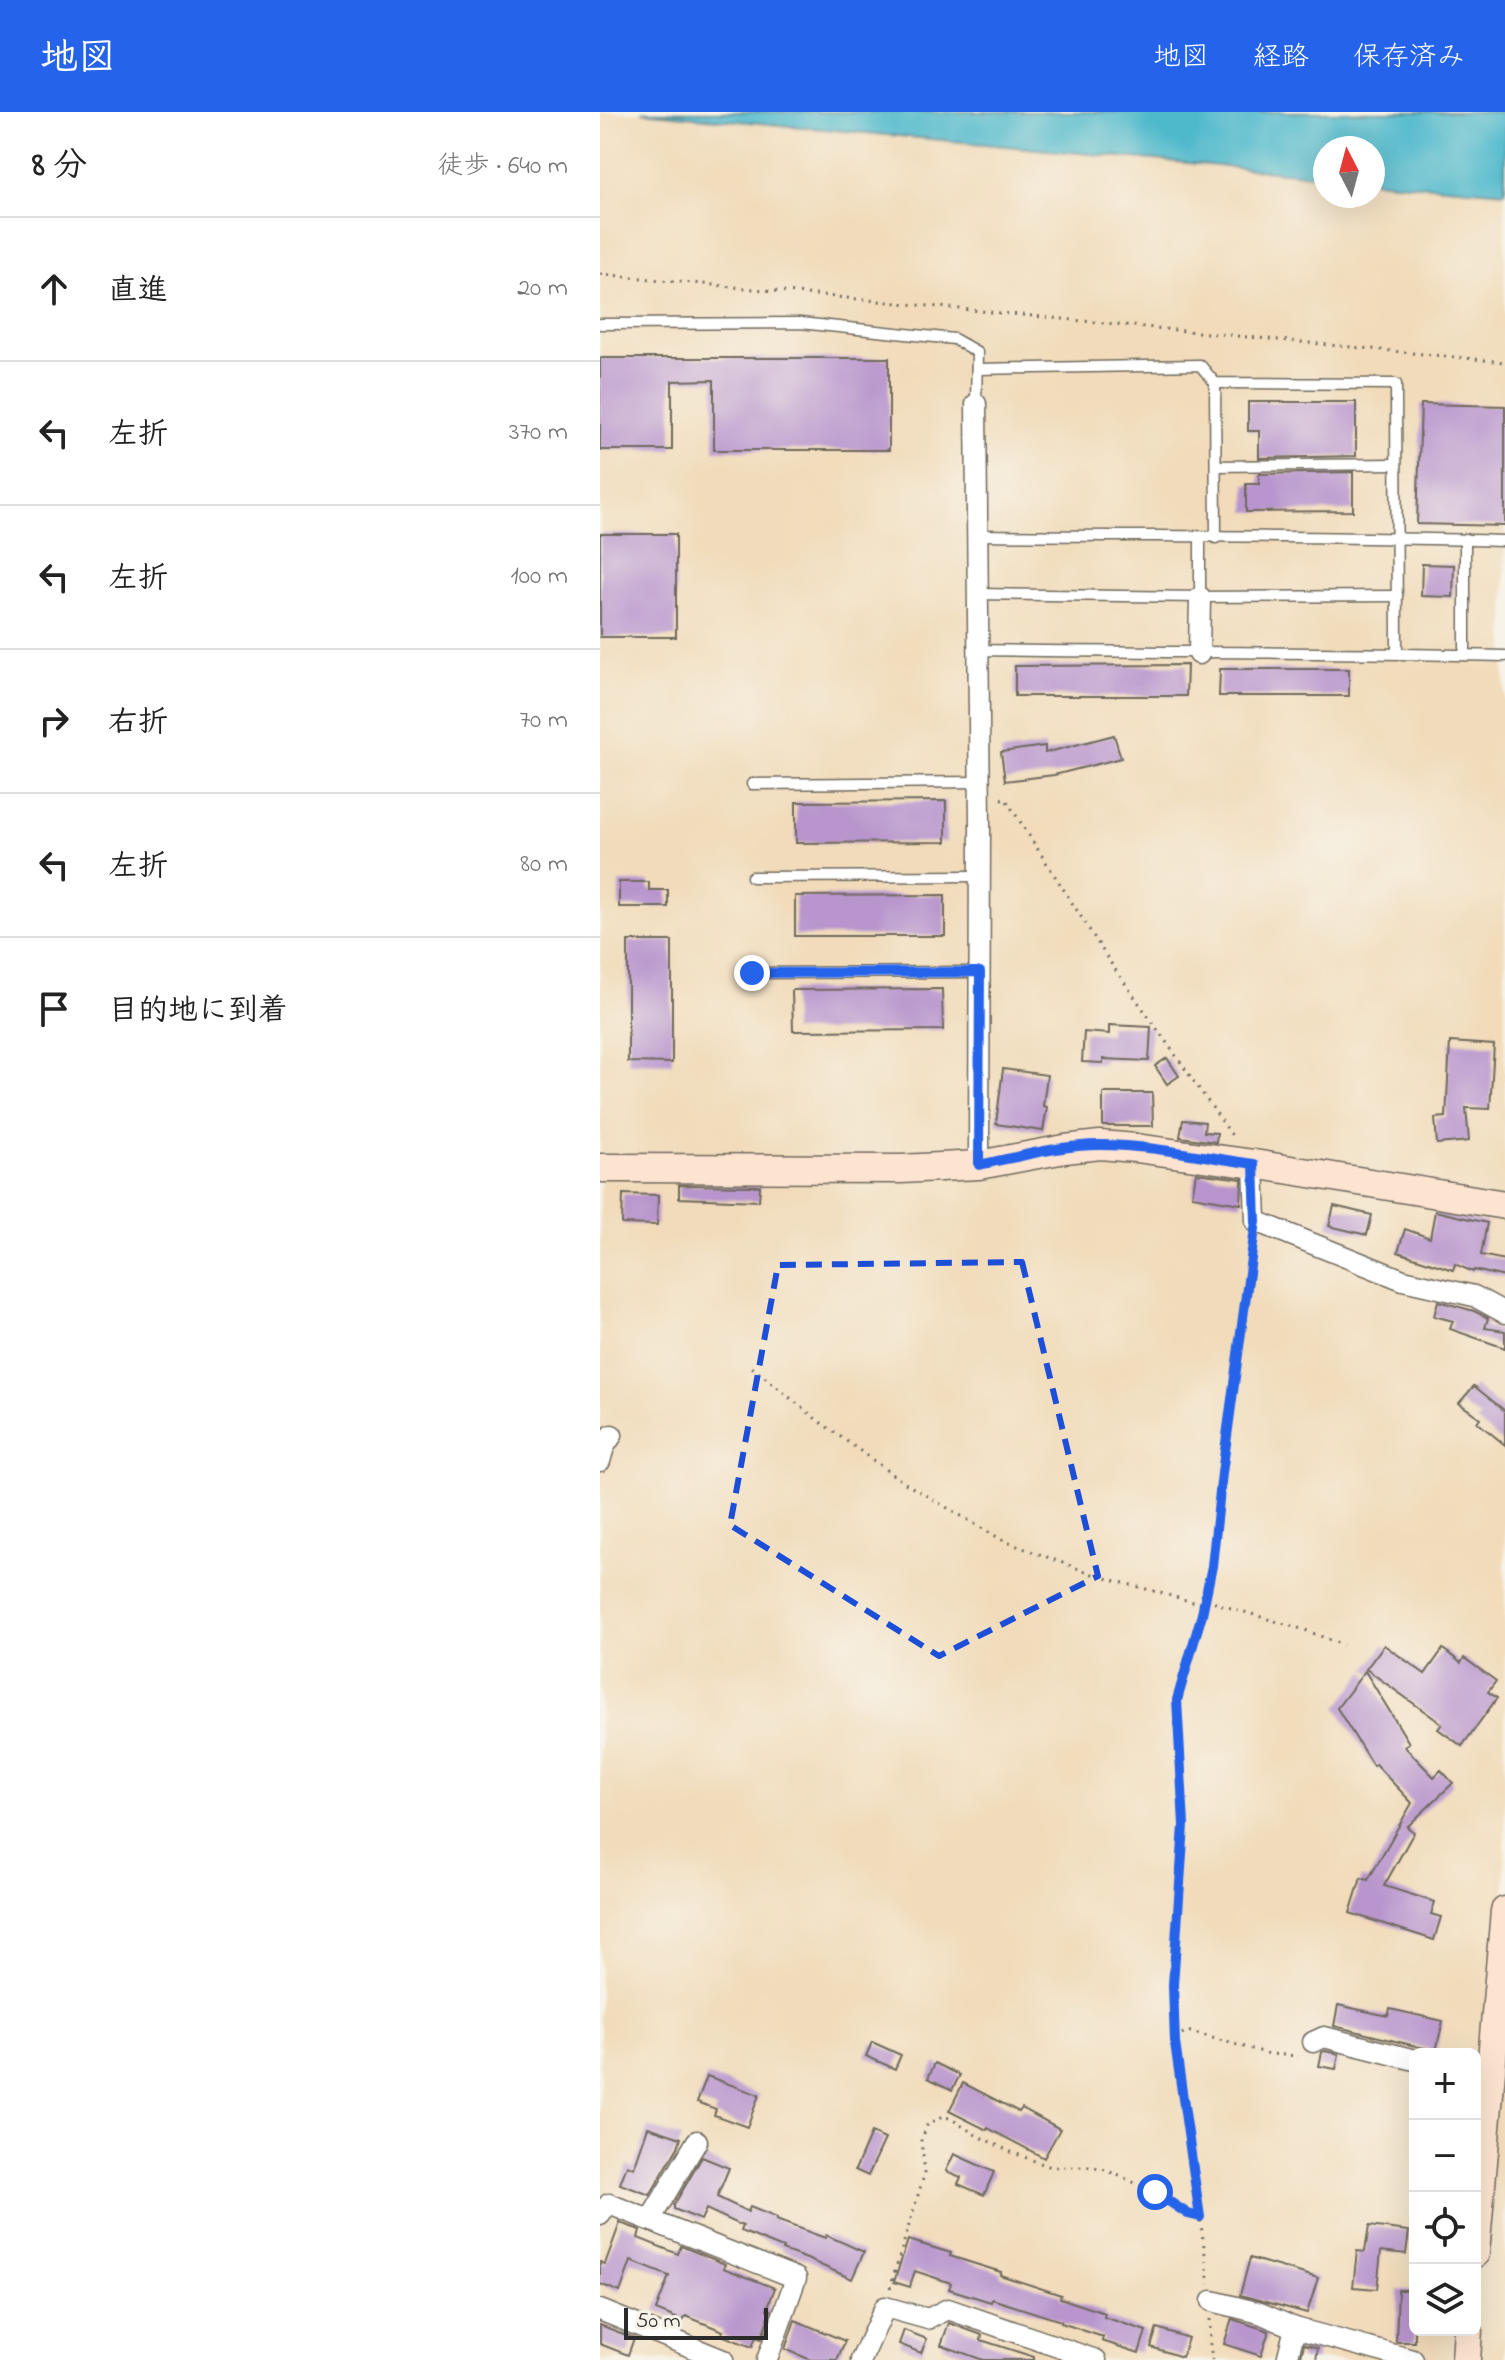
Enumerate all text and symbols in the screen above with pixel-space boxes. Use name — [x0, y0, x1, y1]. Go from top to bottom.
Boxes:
text: 地図 — [40, 32, 116, 88]
text: 地図 — [1153, 38, 1209, 79]
text: 経路 — [1253, 38, 1309, 79]
text: 保存済み — [1353, 38, 1465, 79]
north arrow — [1313, 136, 1385, 208]
text: 8 分 — [32, 142, 87, 192]
text: 徒歩 · 640 m — [437, 148, 568, 186]
icon: ahead — [32, 267, 76, 311]
text: 直進 — [108, 270, 168, 314]
text: 20 m — [517, 270, 568, 308]
icon: left — [32, 411, 76, 455]
text: 左折 — [108, 414, 168, 458]
text: 370 m — [509, 414, 568, 452]
icon: left — [32, 555, 76, 599]
text: 左折 — [108, 558, 168, 602]
text: 100 m — [511, 558, 568, 596]
icon: right — [32, 699, 76, 743]
text: 右折 — [108, 702, 168, 746]
text: 70 m — [519, 702, 568, 740]
icon: left — [32, 843, 76, 887]
text: 左折 — [108, 846, 168, 890]
text: 80 m — [520, 846, 568, 884]
route end — [734, 955, 770, 991]
icon: arrive — [32, 987, 76, 1031]
text: 目的地に到着 — [108, 990, 288, 1034]
map controls — [1409, 2048, 1481, 2336]
button: + — [1409, 2048, 1481, 2120]
button: − — [1409, 2120, 1481, 2192]
route start — [1137, 2174, 1173, 2210]
button: locate — [1409, 2192, 1481, 2264]
button: layers — [1409, 2264, 1481, 2336]
scale bar — [624, 2304, 768, 2340]
text: 50 m — [636, 2306, 681, 2338]

